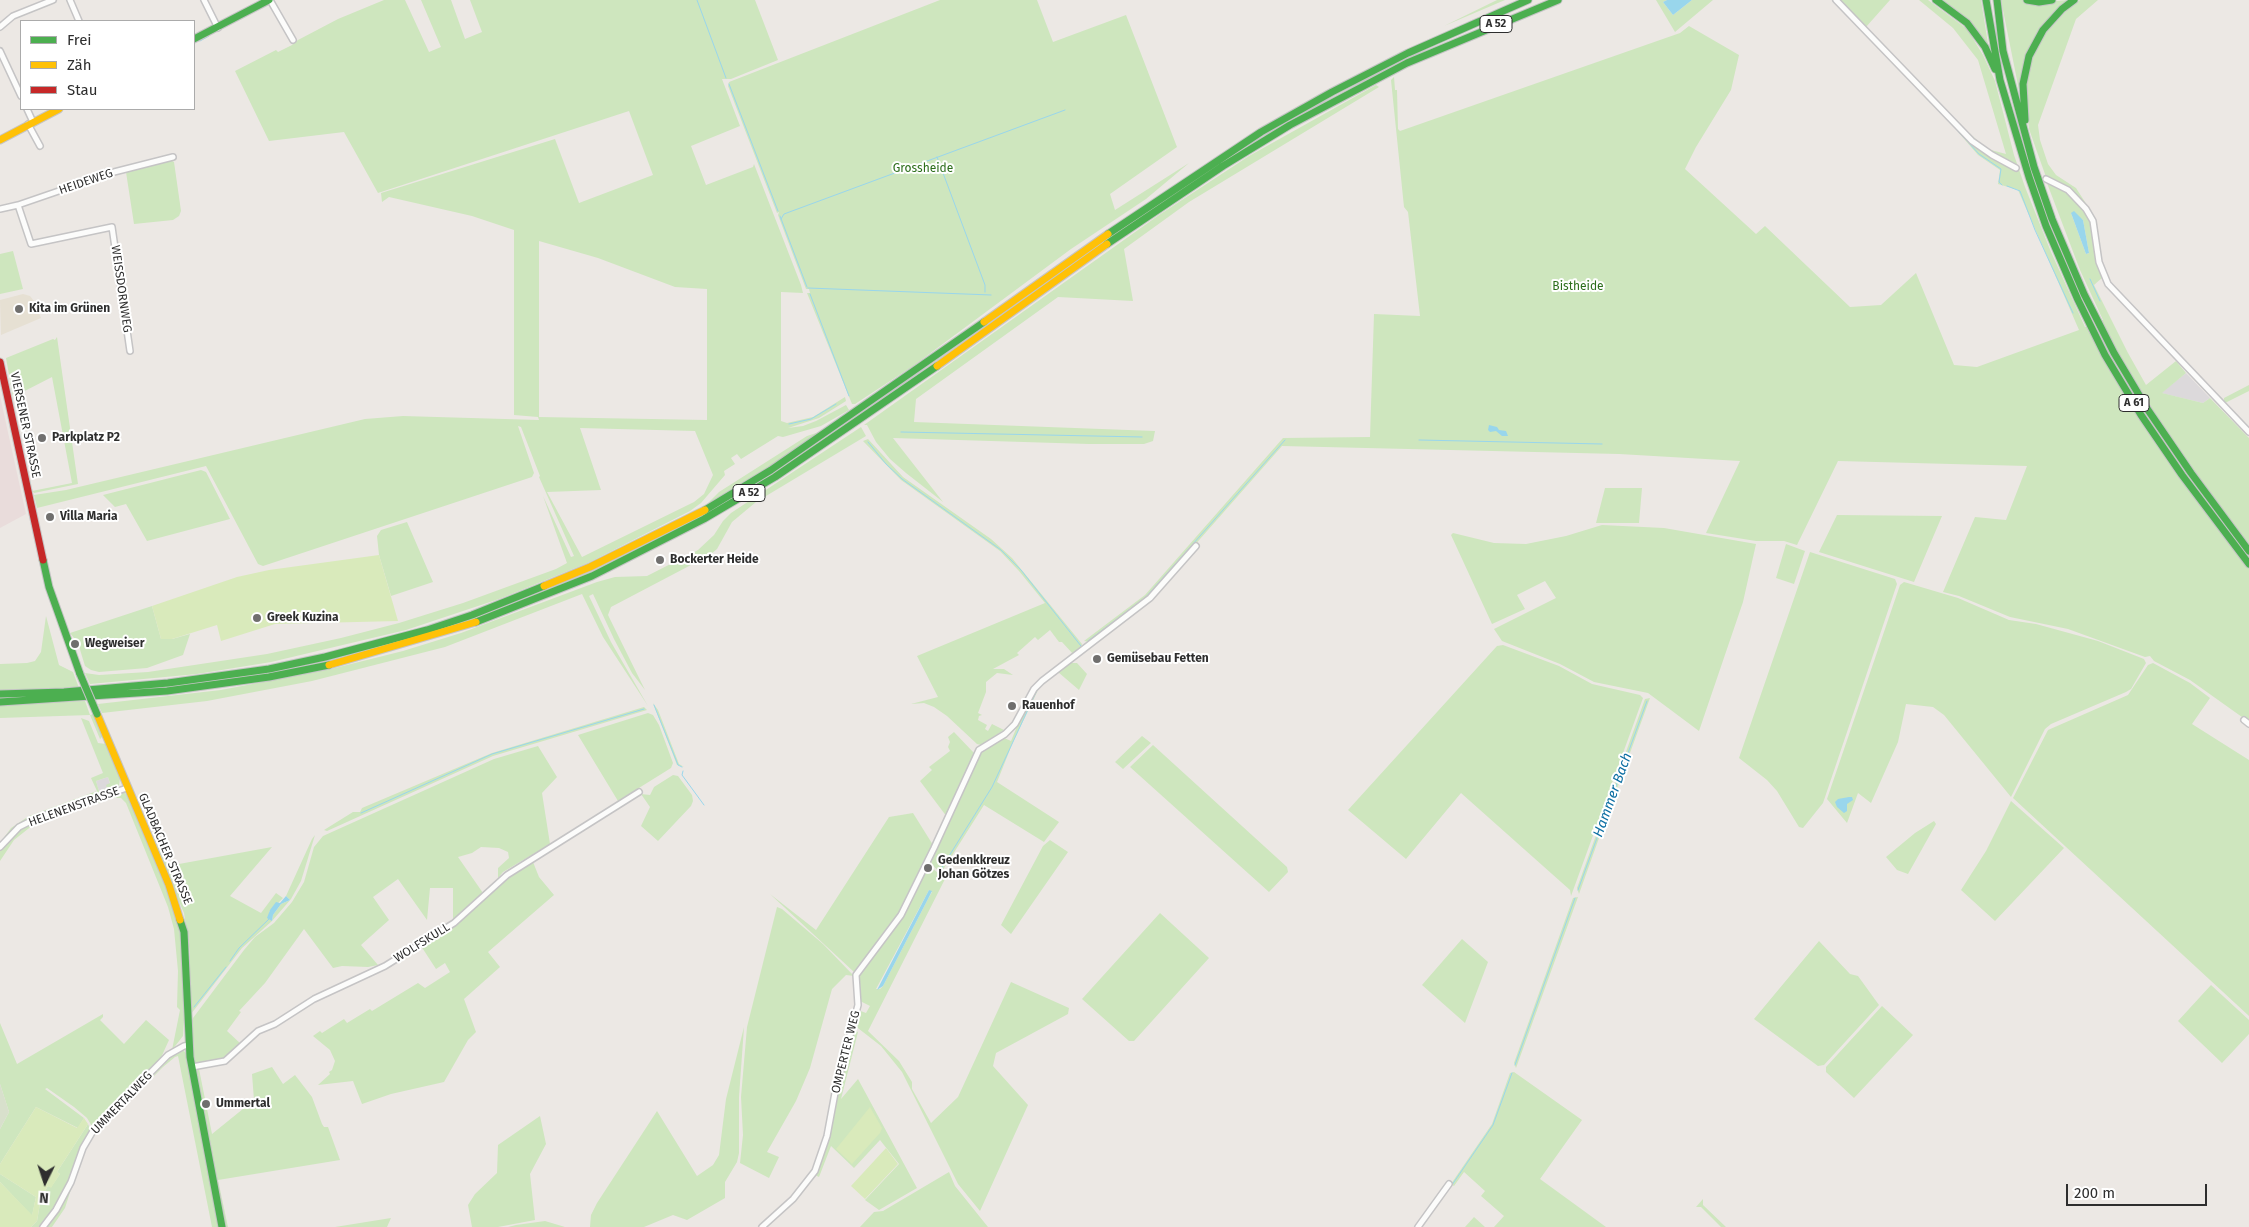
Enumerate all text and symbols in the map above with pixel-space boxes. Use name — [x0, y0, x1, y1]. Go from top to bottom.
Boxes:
road number: A 52 — [1480, 15, 1512, 32]
legend — [20, 20, 195, 110]
text: Frei — [67, 31, 92, 49]
text: Zäh — [67, 56, 92, 74]
text: Stau — [67, 81, 97, 99]
park label: Grossheide — [893, 162, 953, 176]
street label: HEIDEWEG — [57, 166, 115, 198]
street label: WEISSDORNWEG — [108, 244, 134, 334]
park label: Bistheide — [1552, 280, 1604, 294]
place label: Kita im Grünen — [29, 302, 110, 316]
marker: Kita im Grünen — [13, 303, 25, 315]
street label: VIERSENER STRASSE — [7, 371, 43, 479]
road number: A 61 — [2119, 394, 2149, 412]
place label: Parkplatz P2 — [52, 431, 120, 445]
marker: Parkplatz P2 — [36, 432, 48, 444]
road number: A 52 — [733, 484, 765, 502]
place label: Villa Maria — [60, 510, 117, 524]
marker: Villa Maria — [44, 511, 56, 523]
place label: Bockerter Heide — [670, 553, 759, 567]
marker: Bockerter Heide — [654, 554, 666, 566]
place label: Greek Kuzina — [267, 611, 339, 625]
marker: Greek Kuzina — [251, 612, 263, 624]
place label: Wegweiser — [85, 637, 145, 651]
marker: Wegweiser — [69, 638, 81, 650]
place label: Gemüsebau Fetten — [1107, 652, 1209, 666]
marker: Gemüsebau Fetten — [1091, 653, 1103, 665]
place label: Rauenhof — [1022, 699, 1074, 713]
marker: Rauenhof — [1006, 700, 1018, 712]
water label: Hammer Bach — [1590, 751, 1636, 839]
street label: HELENENSTRASSE — [27, 784, 121, 830]
street label: GLADBACHER STRASSE — [135, 791, 195, 907]
place label: Gedenkkreuz Johan Götzes — [938, 854, 1010, 882]
marker: Gedenkkreuz Johan Götzes — [922, 862, 934, 874]
street label: WOLFSKULL — [391, 920, 453, 966]
street label: OMPERTER WEG — [829, 1009, 863, 1095]
street label: UMMERTALWEG — [88, 1069, 156, 1137]
place label: Ummertal — [216, 1097, 270, 1111]
marker: Ummertal — [200, 1098, 212, 1110]
north arrow — [20, 1157, 70, 1207]
scale bar — [2069, 1174, 2210, 1206]
text: 200 m — [2074, 1184, 2115, 1202]
text: N — [39, 1189, 49, 1206]

